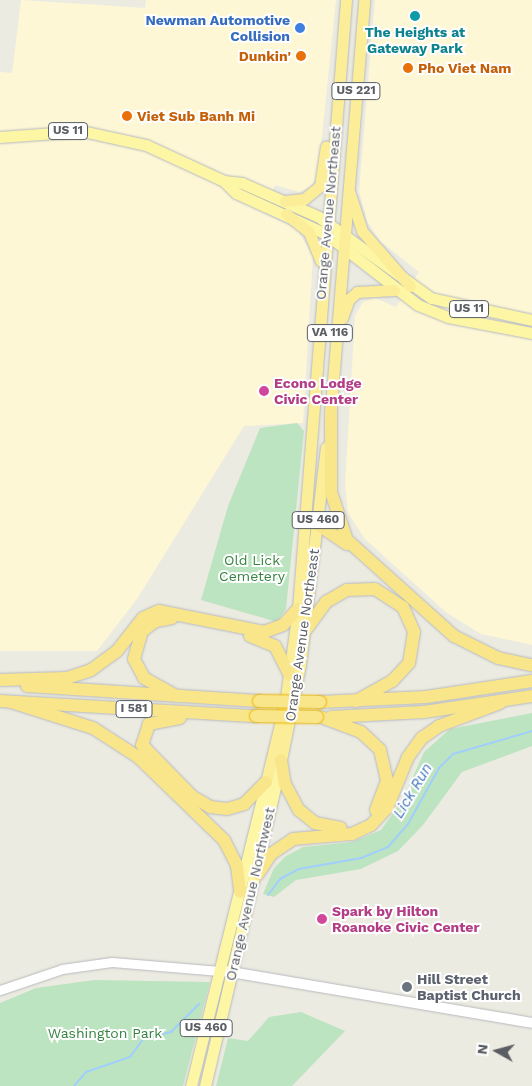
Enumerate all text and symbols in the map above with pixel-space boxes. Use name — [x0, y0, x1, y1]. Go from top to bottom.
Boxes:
marker: The Heights at Gateway Park — [409, 10, 421, 22]
place label: Newman Automotive Collision — [145, 12, 290, 44]
marker: Newman Automotive Collision — [294, 22, 306, 34]
place label: The Heights at Gateway Park — [365, 24, 465, 56]
place label: Dunkin' — [239, 48, 291, 64]
marker: Dunkin' — [295, 50, 307, 62]
place label: Pho Viet Nam — [418, 60, 512, 76]
marker: Pho Viet Nam — [402, 62, 414, 74]
road number: US 221 — [331, 82, 381, 100]
place label: Viet Sub Banh Mi — [137, 108, 255, 124]
marker: Viet Sub Banh Mi — [121, 110, 133, 122]
road number: US 11 — [47, 122, 89, 140]
street label: Orange Avenue Northeast — [312, 125, 344, 301]
road number: US 11 — [448, 300, 490, 318]
road number: VA 116 — [306, 323, 354, 342]
place label: Econo Lodge Civic Center — [274, 375, 362, 408]
marker: Econo Lodge Civic Center — [258, 385, 270, 397]
road number: US 460 — [290, 510, 346, 530]
street label: Orange Avenue Northeast — [282, 547, 322, 723]
park label: Old Lick Cemetery — [219, 552, 285, 584]
road number: I 581 — [115, 700, 153, 719]
water label: Lick Run — [389, 760, 437, 822]
street label: Orange Avenue Northwest — [222, 805, 278, 983]
place label: Spark by Hilton Roanoke Civic Center — [332, 903, 479, 936]
marker: Spark by Hilton Roanoke Civic Center — [316, 913, 328, 925]
place label: Hill Street Baptist Church — [417, 971, 521, 1004]
marker: Hill Street Baptist Church — [401, 981, 413, 993]
road number: US 460 — [178, 1018, 234, 1038]
park label: Washington Park — [48, 1025, 162, 1041]
north arrow — [472, 1026, 522, 1076]
text: N — [474, 1043, 491, 1055]

